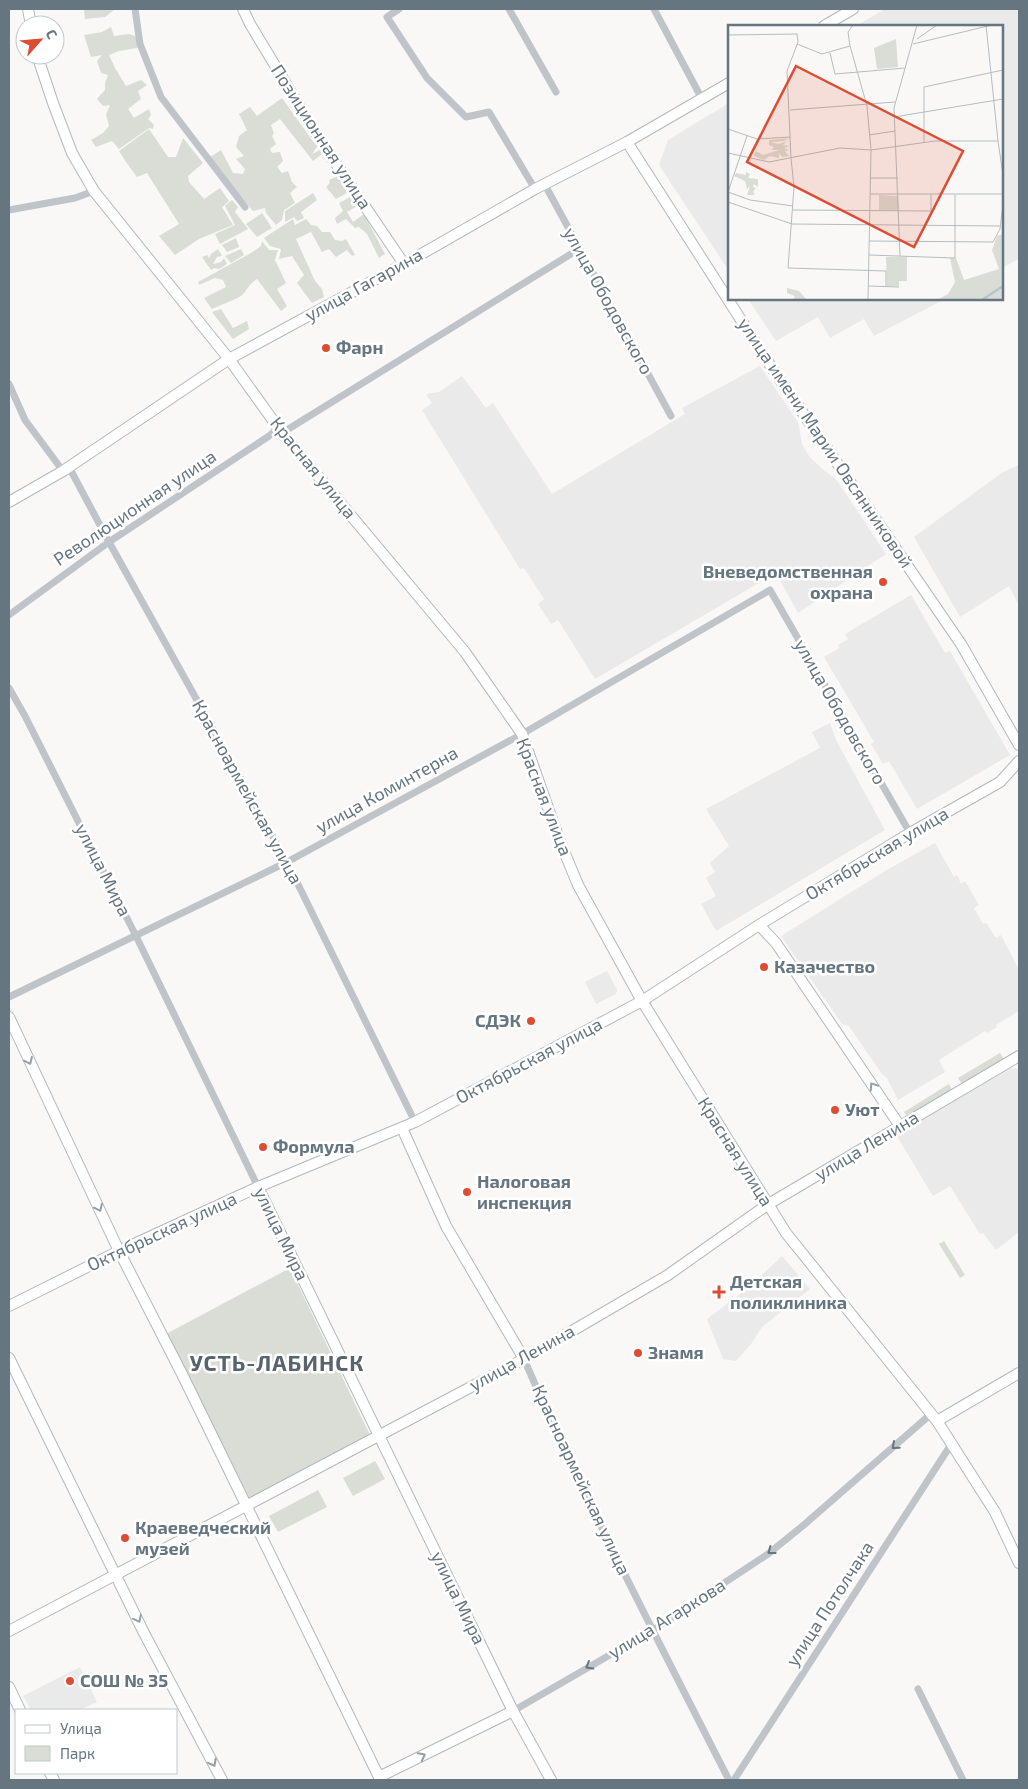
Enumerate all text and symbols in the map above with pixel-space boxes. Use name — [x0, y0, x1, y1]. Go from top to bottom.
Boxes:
north arrow — [15, 15, 65, 65]
inset map — [728, 25, 1003, 300]
text: С — [43, 26, 61, 41]
street label: Позиционная улица — [267, 60, 377, 213]
street label: улица Ободовского — [559, 223, 658, 378]
street label: улица Гагарина — [301, 243, 426, 326]
street label: улица имени Марии Овсянниковой — [734, 313, 918, 572]
place label: Фарн — [336, 336, 383, 358]
marker: Фарн — [320, 342, 332, 354]
street label: Красная улица — [266, 412, 362, 523]
street label: Революционная улица — [49, 445, 220, 570]
place label: Вневедомственная охрана — [703, 560, 873, 603]
marker: Вневедомственная охрана — [877, 576, 889, 588]
street label: улица Ободовского — [790, 635, 892, 788]
street label: Красноармейская улица — [188, 695, 308, 888]
street label: Красная улица — [512, 735, 578, 859]
street label: улица Коминтерна — [312, 741, 461, 837]
street label: Октябрьская улица — [801, 802, 952, 905]
street label: улица Мира — [71, 820, 137, 920]
place label: Казачество — [774, 955, 875, 977]
marker: Казачество — [758, 961, 770, 973]
place label: СДЭК — [475, 1009, 521, 1031]
street label: Октябрьская улица — [451, 1012, 606, 1108]
marker: СДЭК — [525, 1015, 537, 1027]
one-way arrow — [23, 1056, 34, 1065]
one-way arrow — [870, 1082, 879, 1091]
street label: Красная улица — [694, 1093, 778, 1210]
place label: Уют — [845, 1098, 879, 1120]
marker: Уют — [829, 1104, 841, 1116]
street label: улица Ленина — [811, 1106, 922, 1185]
place label: Формула — [273, 1135, 354, 1157]
marker: Формула — [257, 1141, 269, 1153]
place label: Налоговая инспекция — [477, 1170, 572, 1213]
street label: улица Мира — [250, 1183, 314, 1284]
marker: Налоговая инспекция — [461, 1186, 473, 1198]
street label: Октябрьская улица — [83, 1187, 240, 1275]
one-way arrow — [92, 1203, 103, 1212]
place label: Детская поликлиника — [730, 1270, 847, 1313]
marker: Детская поликлиника — [712, 1285, 726, 1299]
street label: улица Ленина — [465, 1319, 578, 1395]
place label: Знамя — [648, 1341, 704, 1363]
marker: Знамя — [632, 1347, 644, 1359]
district label: УСТЬ-ЛАБИНСК — [190, 1349, 364, 1375]
street label: Красноармейская улица — [528, 1381, 636, 1578]
one-way arrow — [891, 1440, 900, 1449]
place label: Краеведческий музей — [135, 1516, 271, 1559]
marker: Краеведческий музей — [119, 1532, 131, 1544]
street label: улица Потолчака — [781, 1537, 878, 1670]
one-way arrow — [768, 1546, 777, 1554]
street label: улица Мира — [427, 1547, 491, 1648]
street label: улица Агаркова — [604, 1573, 729, 1663]
one-way arrow — [131, 1614, 142, 1623]
one-way arrow — [586, 1660, 595, 1670]
place label: СОШ № 35 — [80, 1669, 168, 1691]
marker: СОШ № 35 — [64, 1675, 76, 1687]
legend — [15, 1709, 178, 1774]
text: Улица — [60, 1719, 102, 1737]
text: Парк — [60, 1744, 95, 1762]
one-way arrow — [417, 1752, 426, 1762]
one-way arrow — [207, 1758, 217, 1767]

